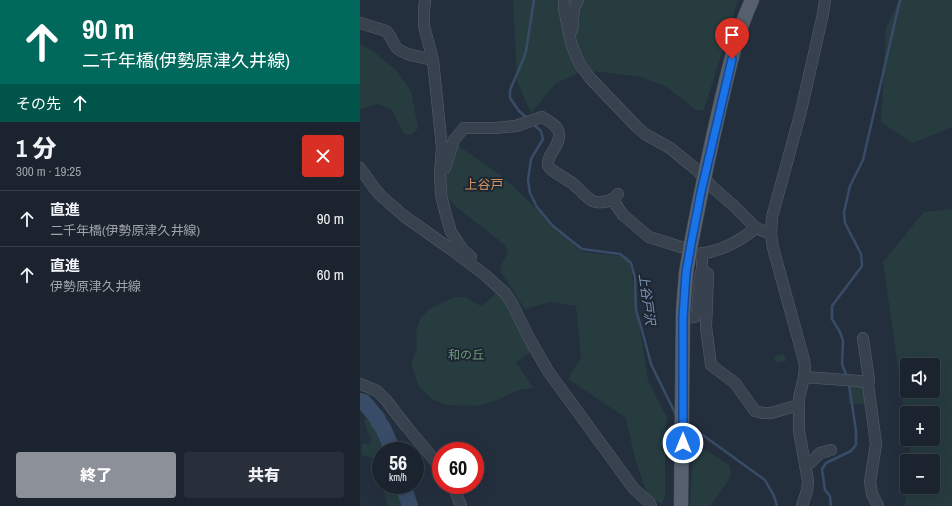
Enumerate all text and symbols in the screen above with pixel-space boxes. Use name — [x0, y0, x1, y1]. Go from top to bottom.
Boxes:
text: 90 m — [82, 10, 134, 48]
icon: ahead — [16, 16, 68, 68]
pin — [715, 18, 749, 59]
icon: arrive — [721, 24, 743, 46]
text: 二千年橋(伊勢原津久井線) — [82, 48, 290, 73]
icon: ahead — [69, 92, 91, 114]
text: その先 — [16, 93, 61, 114]
text: 1 分 — [16, 132, 56, 164]
button: close — [302, 135, 344, 177]
text: 300 m · 19:25 — [16, 163, 81, 180]
district label: 上谷戸 — [464, 176, 504, 193]
text: 直進 — [50, 199, 80, 220]
icon: ahead — [16, 208, 38, 230]
text: 90 m — [317, 208, 344, 229]
text: 二千年橋(伊勢原津久井線) — [50, 222, 200, 239]
text: 直進 — [50, 255, 80, 276]
icon: ahead — [16, 264, 38, 286]
text: 60 m — [317, 264, 344, 285]
water label: 上谷戸沢 — [635, 272, 659, 328]
text: 伊勢原津久井線 — [50, 278, 141, 295]
park label: 和の丘 — [448, 347, 484, 363]
map controls — [900, 358, 940, 494]
button: sound — [900, 358, 940, 398]
button: + — [900, 406, 940, 446]
position arrow — [662, 422, 704, 464]
speed limit sign: 60 — [432, 442, 484, 494]
text: 56 — [389, 449, 407, 476]
button: 終了 — [16, 452, 176, 498]
button: 共有 — [184, 452, 344, 498]
button: − — [900, 454, 940, 494]
text: km/h — [389, 471, 407, 484]

